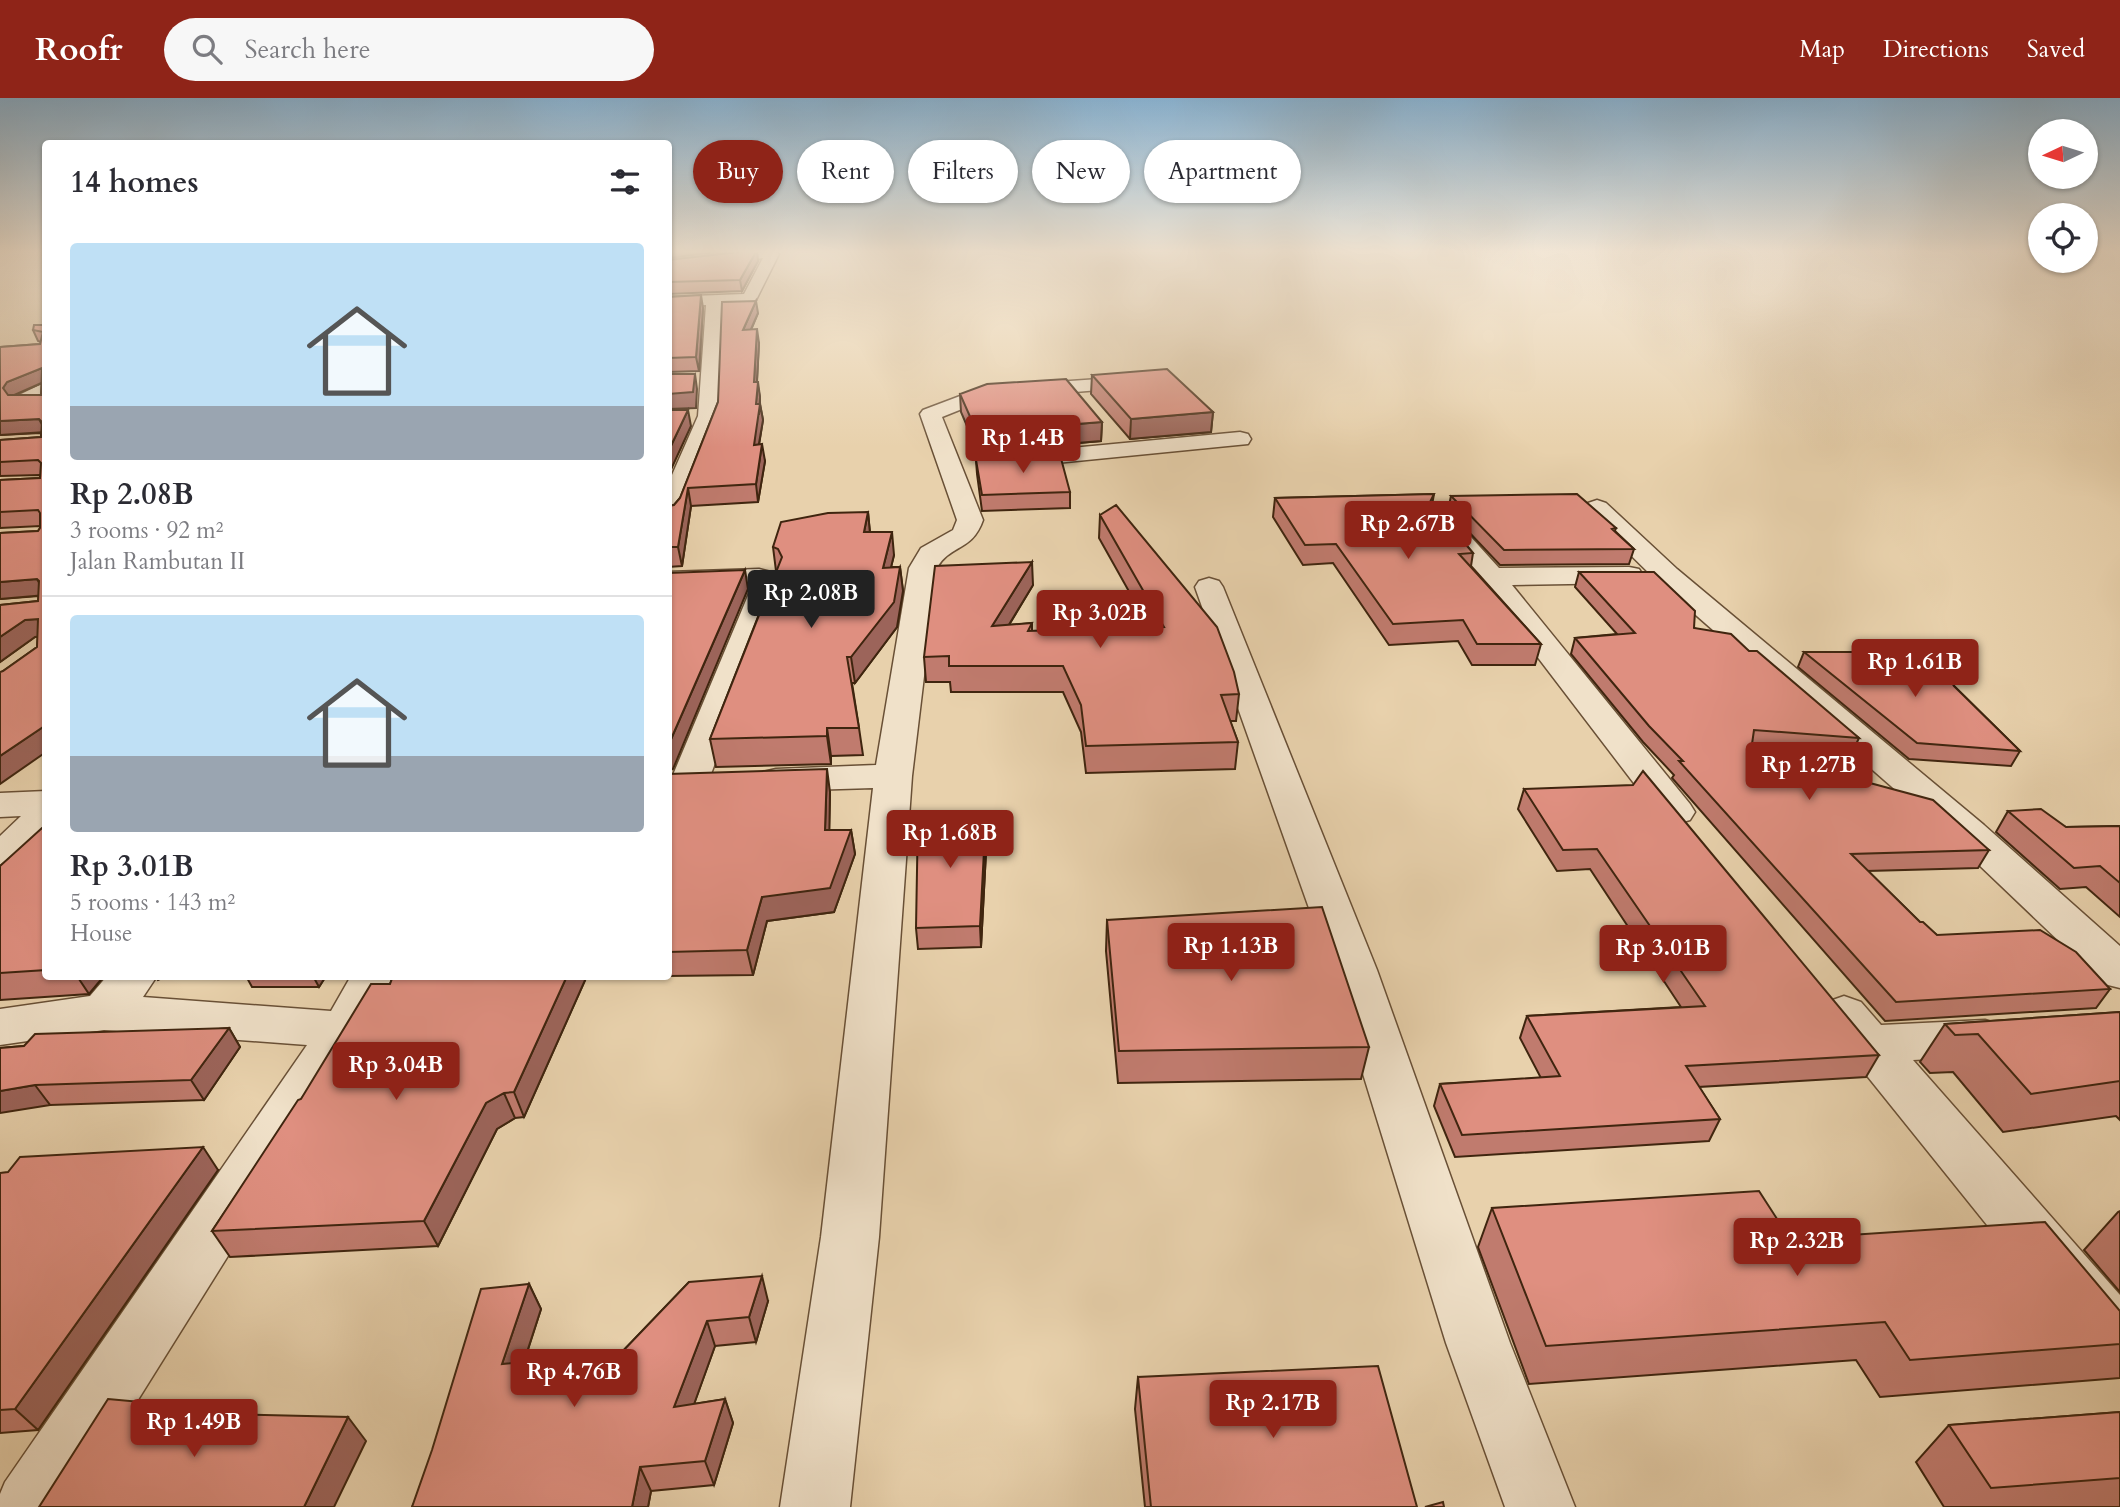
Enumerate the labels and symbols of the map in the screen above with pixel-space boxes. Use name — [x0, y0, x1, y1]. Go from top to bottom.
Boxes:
north arrow — [2028, 119, 2098, 189]
pin: Rp 1.4B — [958, 416, 1088, 475]
pin: Rp 2.67B — [1336, 502, 1480, 561]
pin: Rp 2.08B — [739, 570, 883, 630]
pin: Rp 3.02B — [1028, 590, 1172, 650]
pin: Rp 1.61B — [1843, 640, 1987, 699]
pin: Rp 1.27B — [1737, 742, 1881, 802]
pin: Rp 1.68B — [878, 810, 1022, 870]
pin: Rp 1.13B — [1159, 924, 1303, 983]
pin: Rp 3.01B — [1591, 926, 1735, 985]
pin: Rp 3.04B — [324, 1042, 468, 1102]
pin: Rp 2.32B — [1725, 1218, 1869, 1278]
pin: Rp 4.76B — [502, 1350, 646, 1409]
pin: Rp 2.17B — [1201, 1380, 1345, 1440]
pin: Rp 1.49B — [122, 1400, 266, 1459]

